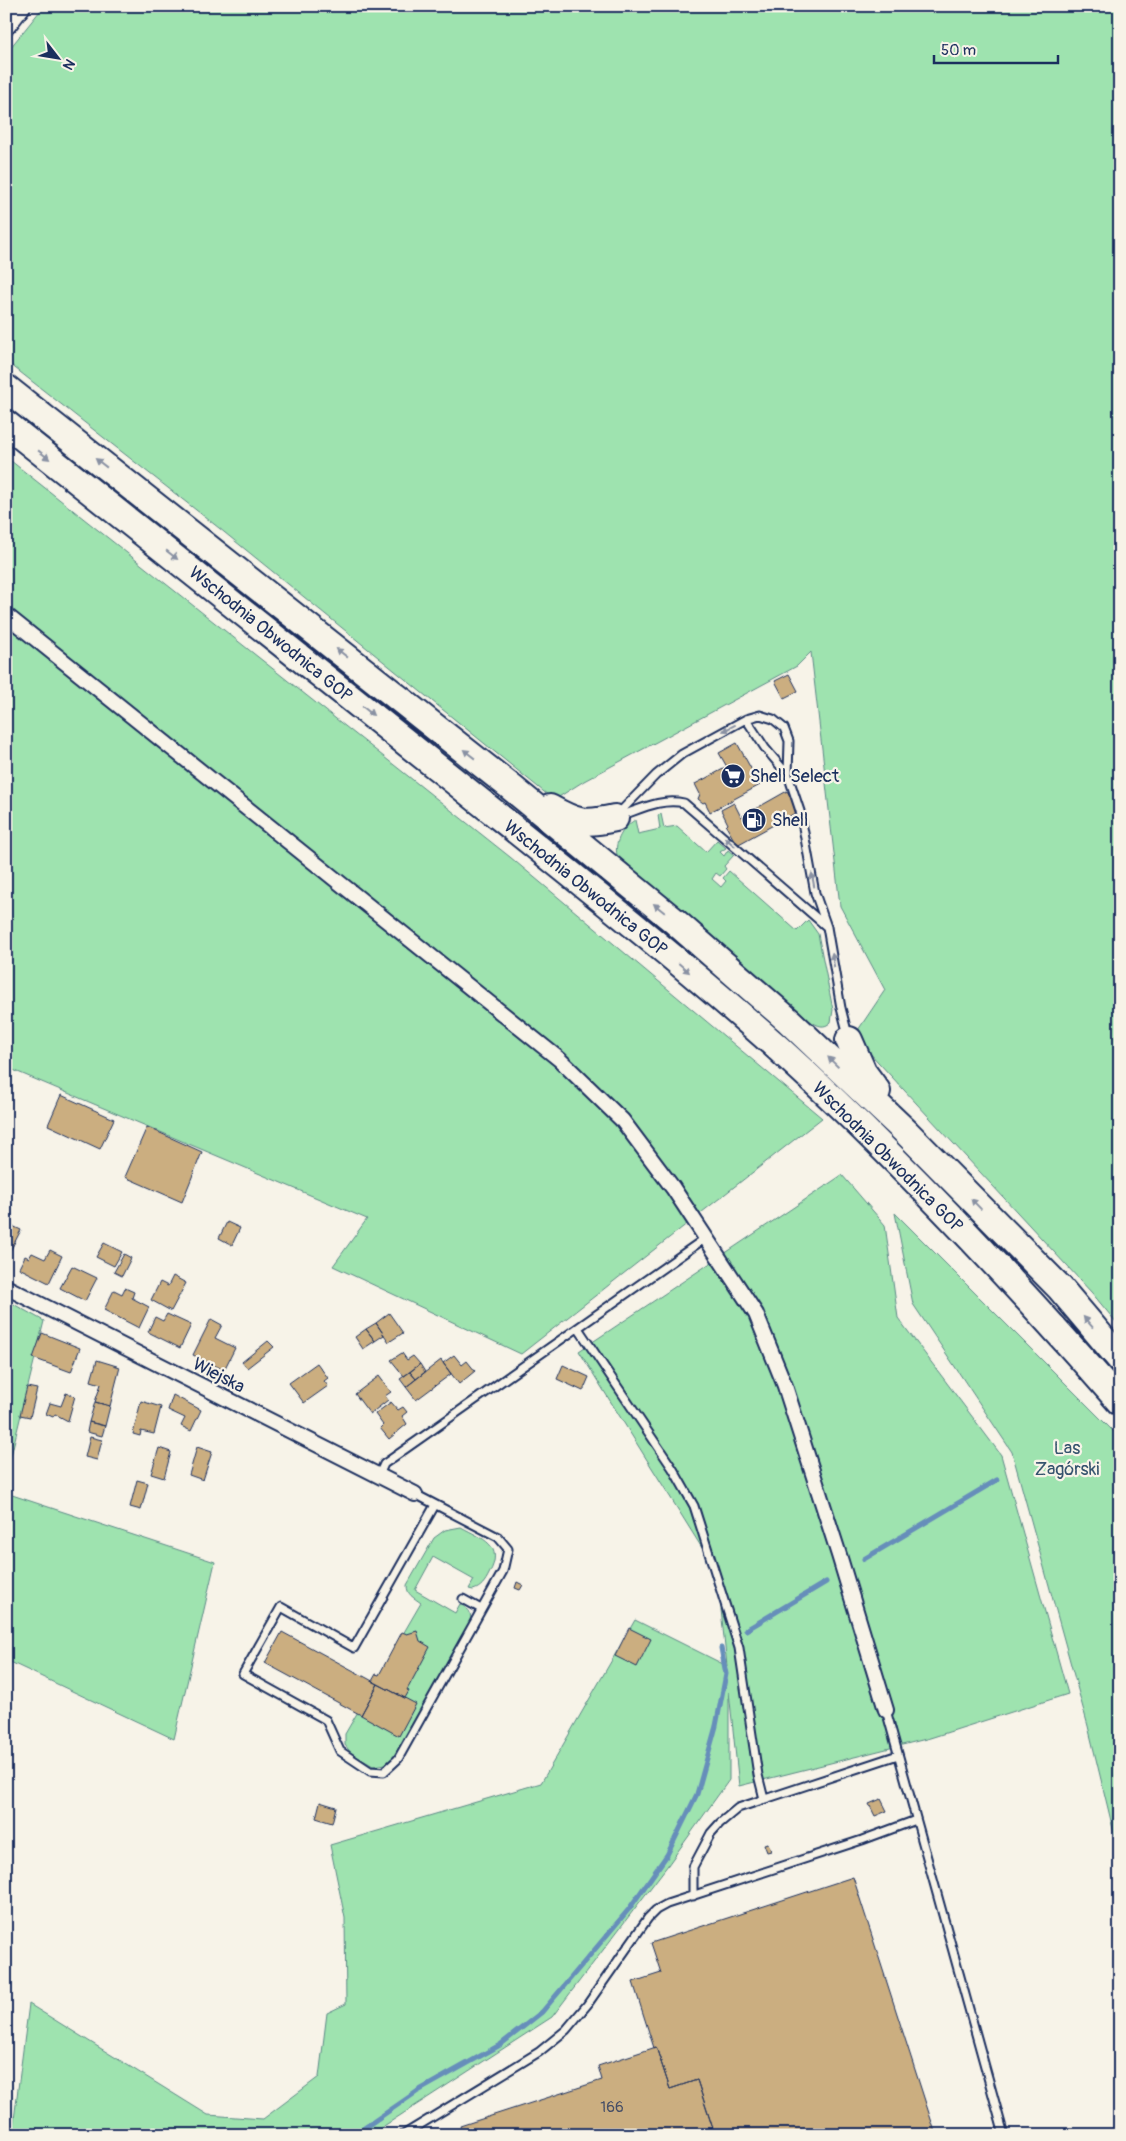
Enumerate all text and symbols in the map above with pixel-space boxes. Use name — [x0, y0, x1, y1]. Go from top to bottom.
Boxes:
north arrow — [32, 32, 82, 82]
scale bar — [934, 32, 1057, 64]
text: 50 m — [941, 41, 976, 60]
text: N — [59, 56, 78, 73]
one-way arrow — [38, 449, 51, 460]
one-way arrow — [95, 457, 108, 468]
one-way arrow — [165, 550, 178, 561]
street label: Wschodnia Obwodnica GOP — [184, 561, 357, 708]
one-way arrow — [335, 648, 348, 659]
one-way arrow — [361, 706, 374, 717]
one-way arrow — [722, 724, 736, 732]
one-way arrow — [462, 749, 476, 759]
supermarket icon: Shell Select — [720, 763, 746, 789]
place label: Shell Select — [750, 765, 840, 788]
fuel station icon: Shell — [741, 807, 767, 833]
place label: Shell — [772, 809, 808, 832]
street label: Wschodnia Obwodnica GOP — [499, 815, 672, 962]
one-way arrow — [725, 836, 737, 848]
one-way arrow — [809, 871, 817, 887]
one-way arrow — [652, 903, 665, 914]
one-way arrow — [828, 952, 836, 968]
one-way arrow — [678, 962, 690, 973]
one-way arrow — [827, 1056, 839, 1068]
street label: Wschodnia Obwodnica GOP — [807, 1077, 968, 1238]
one-way arrow — [971, 1198, 983, 1210]
one-way arrow — [1083, 1316, 1094, 1328]
street label: Wiejska — [189, 1353, 249, 1398]
park label: Las Zagórski — [1035, 1437, 1099, 1481]
house number: 166 — [600, 2098, 624, 2117]

